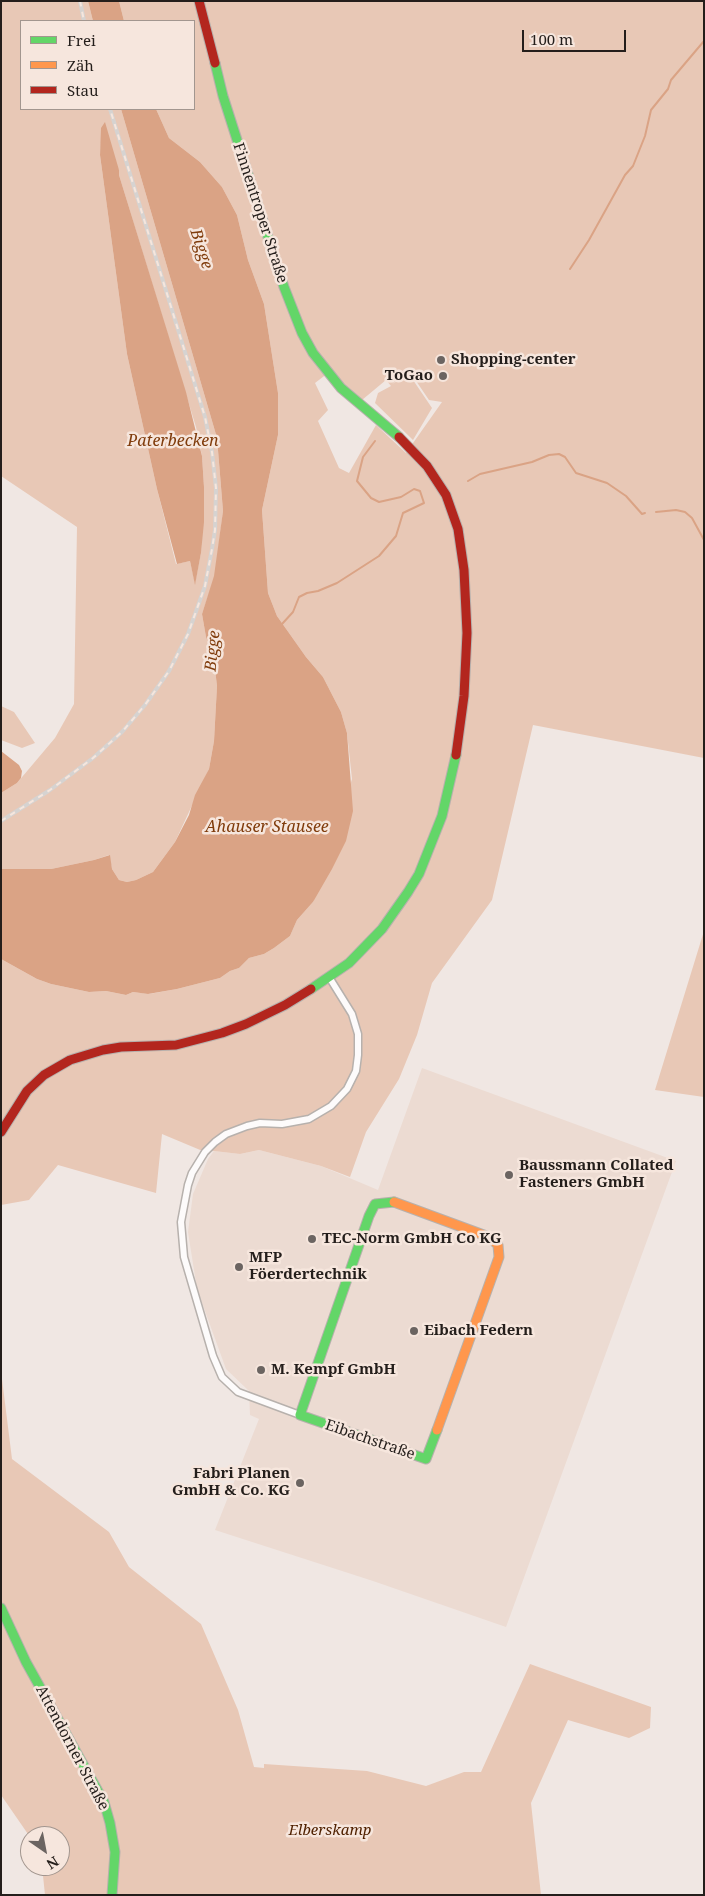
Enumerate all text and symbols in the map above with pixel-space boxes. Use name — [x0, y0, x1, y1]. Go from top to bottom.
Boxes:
legend — [20, 20, 195, 110]
scale bar — [525, 20, 629, 52]
text: 100 m — [530, 29, 573, 49]
text: Frei — [67, 30, 96, 50]
text: Zäh — [67, 55, 94, 75]
text: Stau — [67, 80, 98, 100]
street label: Finnentroper Straße — [229, 141, 291, 285]
water label: Bigge — [186, 227, 216, 271]
place label: Shopping-center — [451, 351, 576, 369]
marker: Shopping-center — [435, 354, 447, 366]
place label: ToGao — [385, 367, 433, 385]
marker: ToGao — [437, 370, 449, 382]
water label: Paterbecken — [127, 431, 219, 451]
water label: Bigge — [201, 630, 225, 672]
water label: Ahauser Stausee — [205, 817, 329, 837]
place label: Baussmann Collated Fasteners GmbH — [519, 1157, 673, 1192]
marker: Baussmann Collated Fasteners GmbH — [503, 1169, 515, 1181]
place label: TEC-Norm GmbH Co KG — [322, 1230, 502, 1248]
marker: TEC-Norm GmbH Co KG — [306, 1233, 318, 1245]
place label: MFP Föerdertechnik — [249, 1249, 367, 1284]
marker: MFP Föerdertechnik — [233, 1261, 245, 1273]
place label: Eibach Federn — [424, 1322, 533, 1340]
marker: Eibach Federn — [408, 1325, 420, 1337]
place label: M. Kempf GmbH — [271, 1361, 396, 1379]
marker: M. Kempf GmbH — [255, 1364, 267, 1376]
street label: Eibachstraße — [323, 1416, 417, 1464]
place label: Fabri Planen GmbH & Co. KG — [172, 1465, 290, 1500]
marker: Fabri Planen GmbH & Co. KG — [294, 1477, 306, 1489]
street label: Attendorner Straße — [31, 1682, 113, 1814]
park label: Elberskamp — [288, 1822, 372, 1840]
north arrow — [20, 1826, 70, 1876]
text: N — [43, 1852, 63, 1874]

